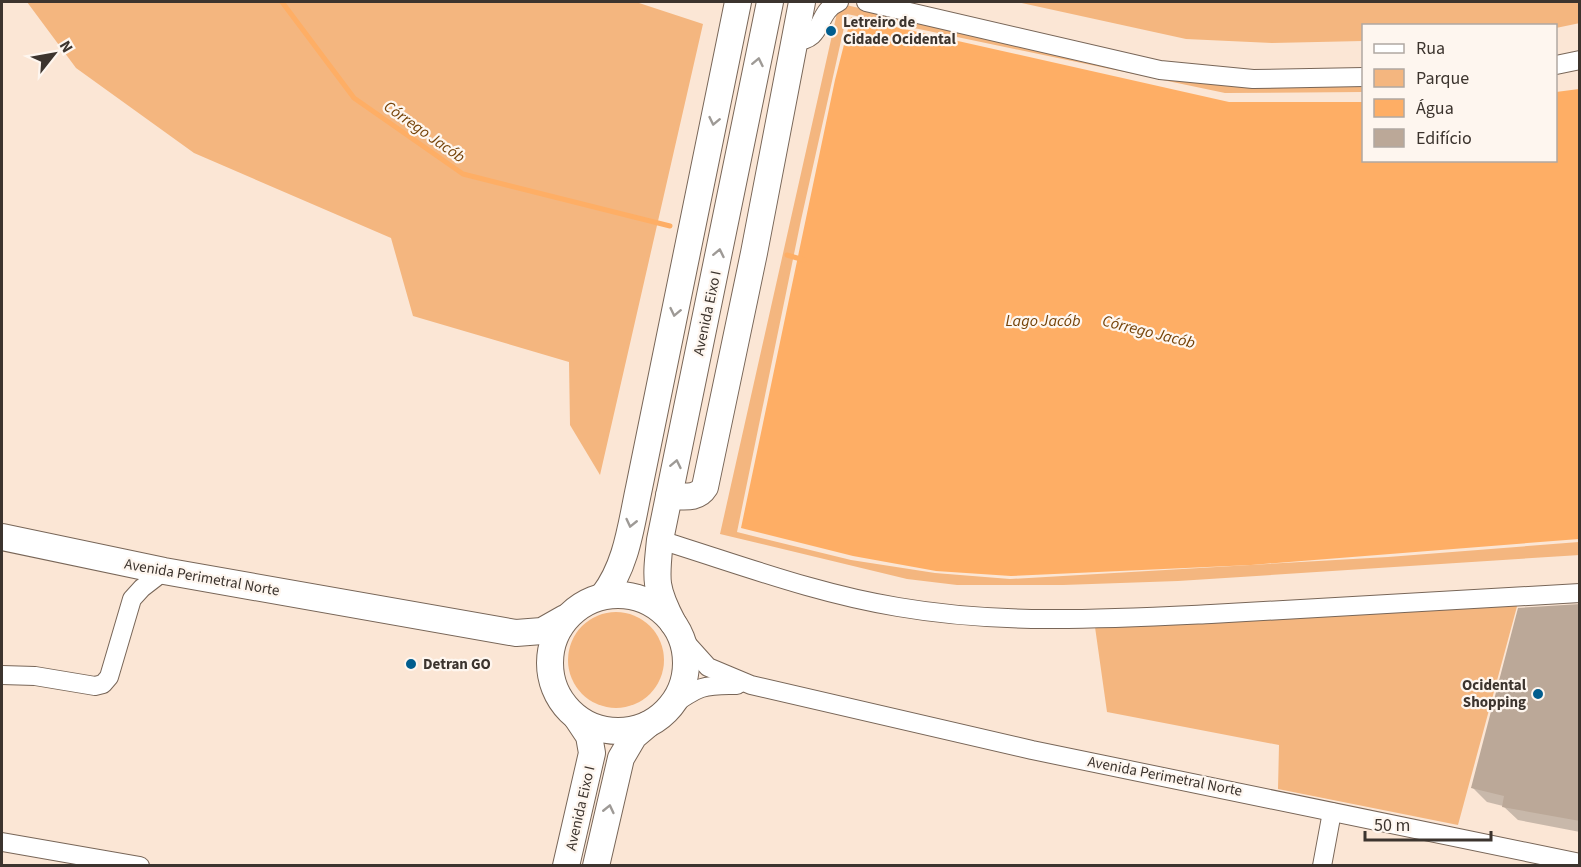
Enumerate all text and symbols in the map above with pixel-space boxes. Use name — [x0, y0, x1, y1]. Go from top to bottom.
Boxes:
place label: Letreiro de Cidade Ocidental — [843, 12, 956, 50]
north arrow — [24, 24, 84, 84]
marker: Letreiro de Cidade Ocidental — [824, 24, 838, 38]
legend — [1362, 24, 1557, 162]
text: Rua — [1416, 36, 1445, 61]
text: N — [54, 37, 78, 57]
one-way arrow — [751, 57, 764, 67]
text: Parque — [1416, 66, 1469, 91]
water label: Córrego Jacób — [379, 96, 470, 168]
text: Água — [1416, 96, 1454, 121]
one-way arrow — [708, 115, 721, 125]
text: Edifício — [1416, 126, 1472, 151]
one-way arrow — [712, 248, 725, 258]
street label: Avenida Eixo I — [688, 269, 727, 358]
one-way arrow — [669, 306, 682, 316]
water label: Lago Jacób — [1005, 310, 1081, 332]
water label: Córrego Jacób — [1100, 310, 1197, 354]
one-way arrow — [669, 460, 682, 470]
one-way arrow — [625, 518, 638, 528]
street label: Avenida Perimetral Norte — [123, 554, 281, 601]
place label: Detran GO — [423, 654, 491, 675]
marker: Detran GO — [404, 657, 418, 671]
place label: Ocidental Shopping — [1462, 675, 1527, 713]
marker: Ocidental Shopping — [1531, 687, 1545, 701]
street label: Avenida Perimetral Norte — [1086, 751, 1244, 802]
street label: Avenida Eixo I — [561, 764, 600, 853]
one-way arrow — [601, 804, 614, 814]
scale bar — [1365, 804, 1491, 842]
text: 50 m — [1374, 813, 1410, 838]

